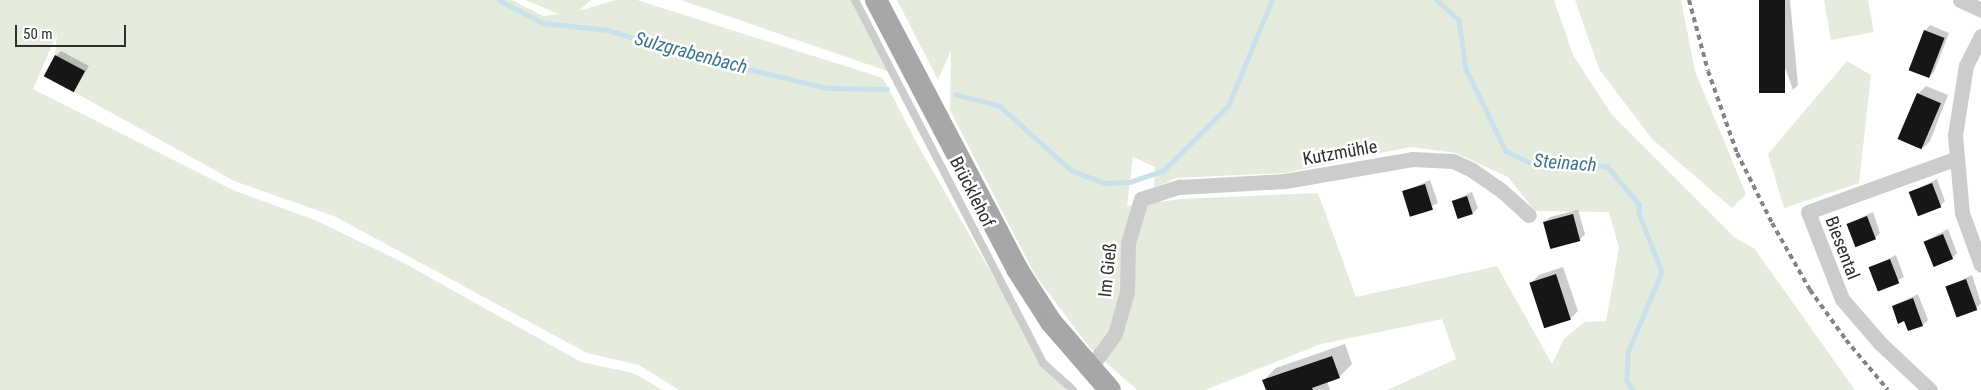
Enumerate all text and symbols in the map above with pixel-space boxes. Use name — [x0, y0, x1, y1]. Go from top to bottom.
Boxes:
scale bar — [18, 15, 129, 47]
text: 50 m — [23, 25, 53, 43]
water label: Sulzgrabenbach — [632, 27, 750, 79]
street label: Kutzmühle — [1301, 136, 1379, 170]
water label: Steinach — [1533, 149, 1597, 177]
street label: Brücklehof — [945, 153, 999, 231]
street label: Biesental — [1820, 213, 1864, 283]
street label: Im Gieß — [1094, 242, 1122, 298]

